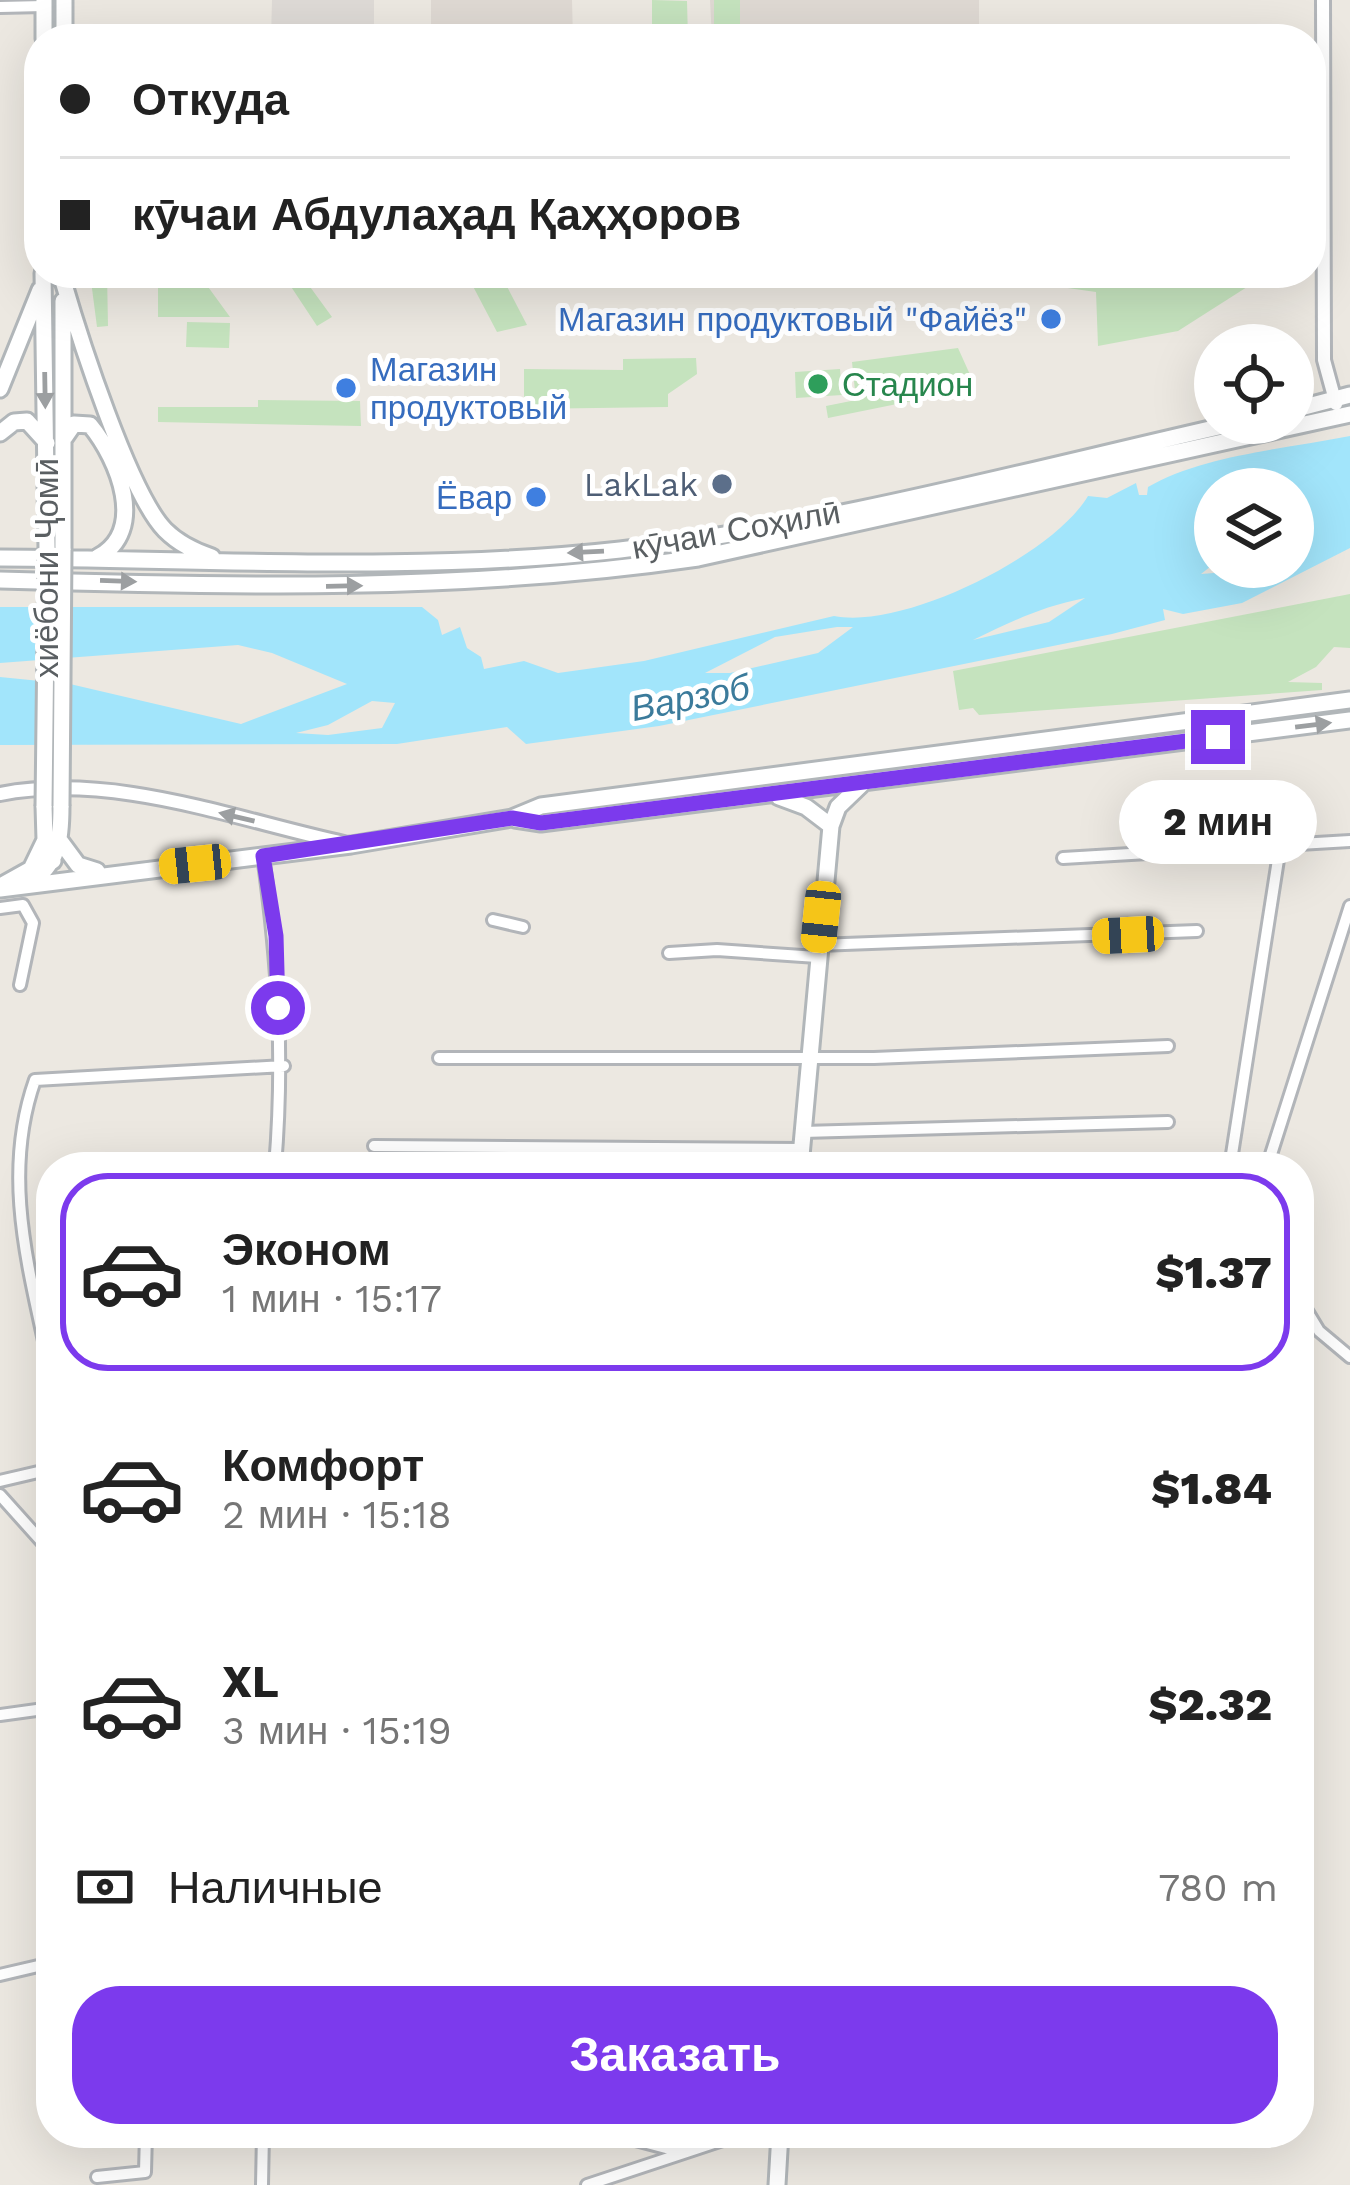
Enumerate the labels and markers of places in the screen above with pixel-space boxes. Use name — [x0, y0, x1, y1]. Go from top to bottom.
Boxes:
place label: Магазин продуктовый "Файёз" — [558, 300, 1027, 339]
marker: Магазин продуктовый "Файёз" — [1038, 306, 1064, 332]
place label: Магазин продуктовый — [370, 350, 567, 427]
place label: Стадион — [842, 365, 973, 404]
marker: Стадион — [805, 371, 831, 397]
marker: Магазин продуктовый — [333, 375, 359, 401]
place label: LakLak — [584, 465, 698, 504]
marker: LakLak — [709, 471, 735, 497]
place label: Ёвар — [436, 478, 512, 517]
marker: Ёвар — [523, 484, 549, 510]

